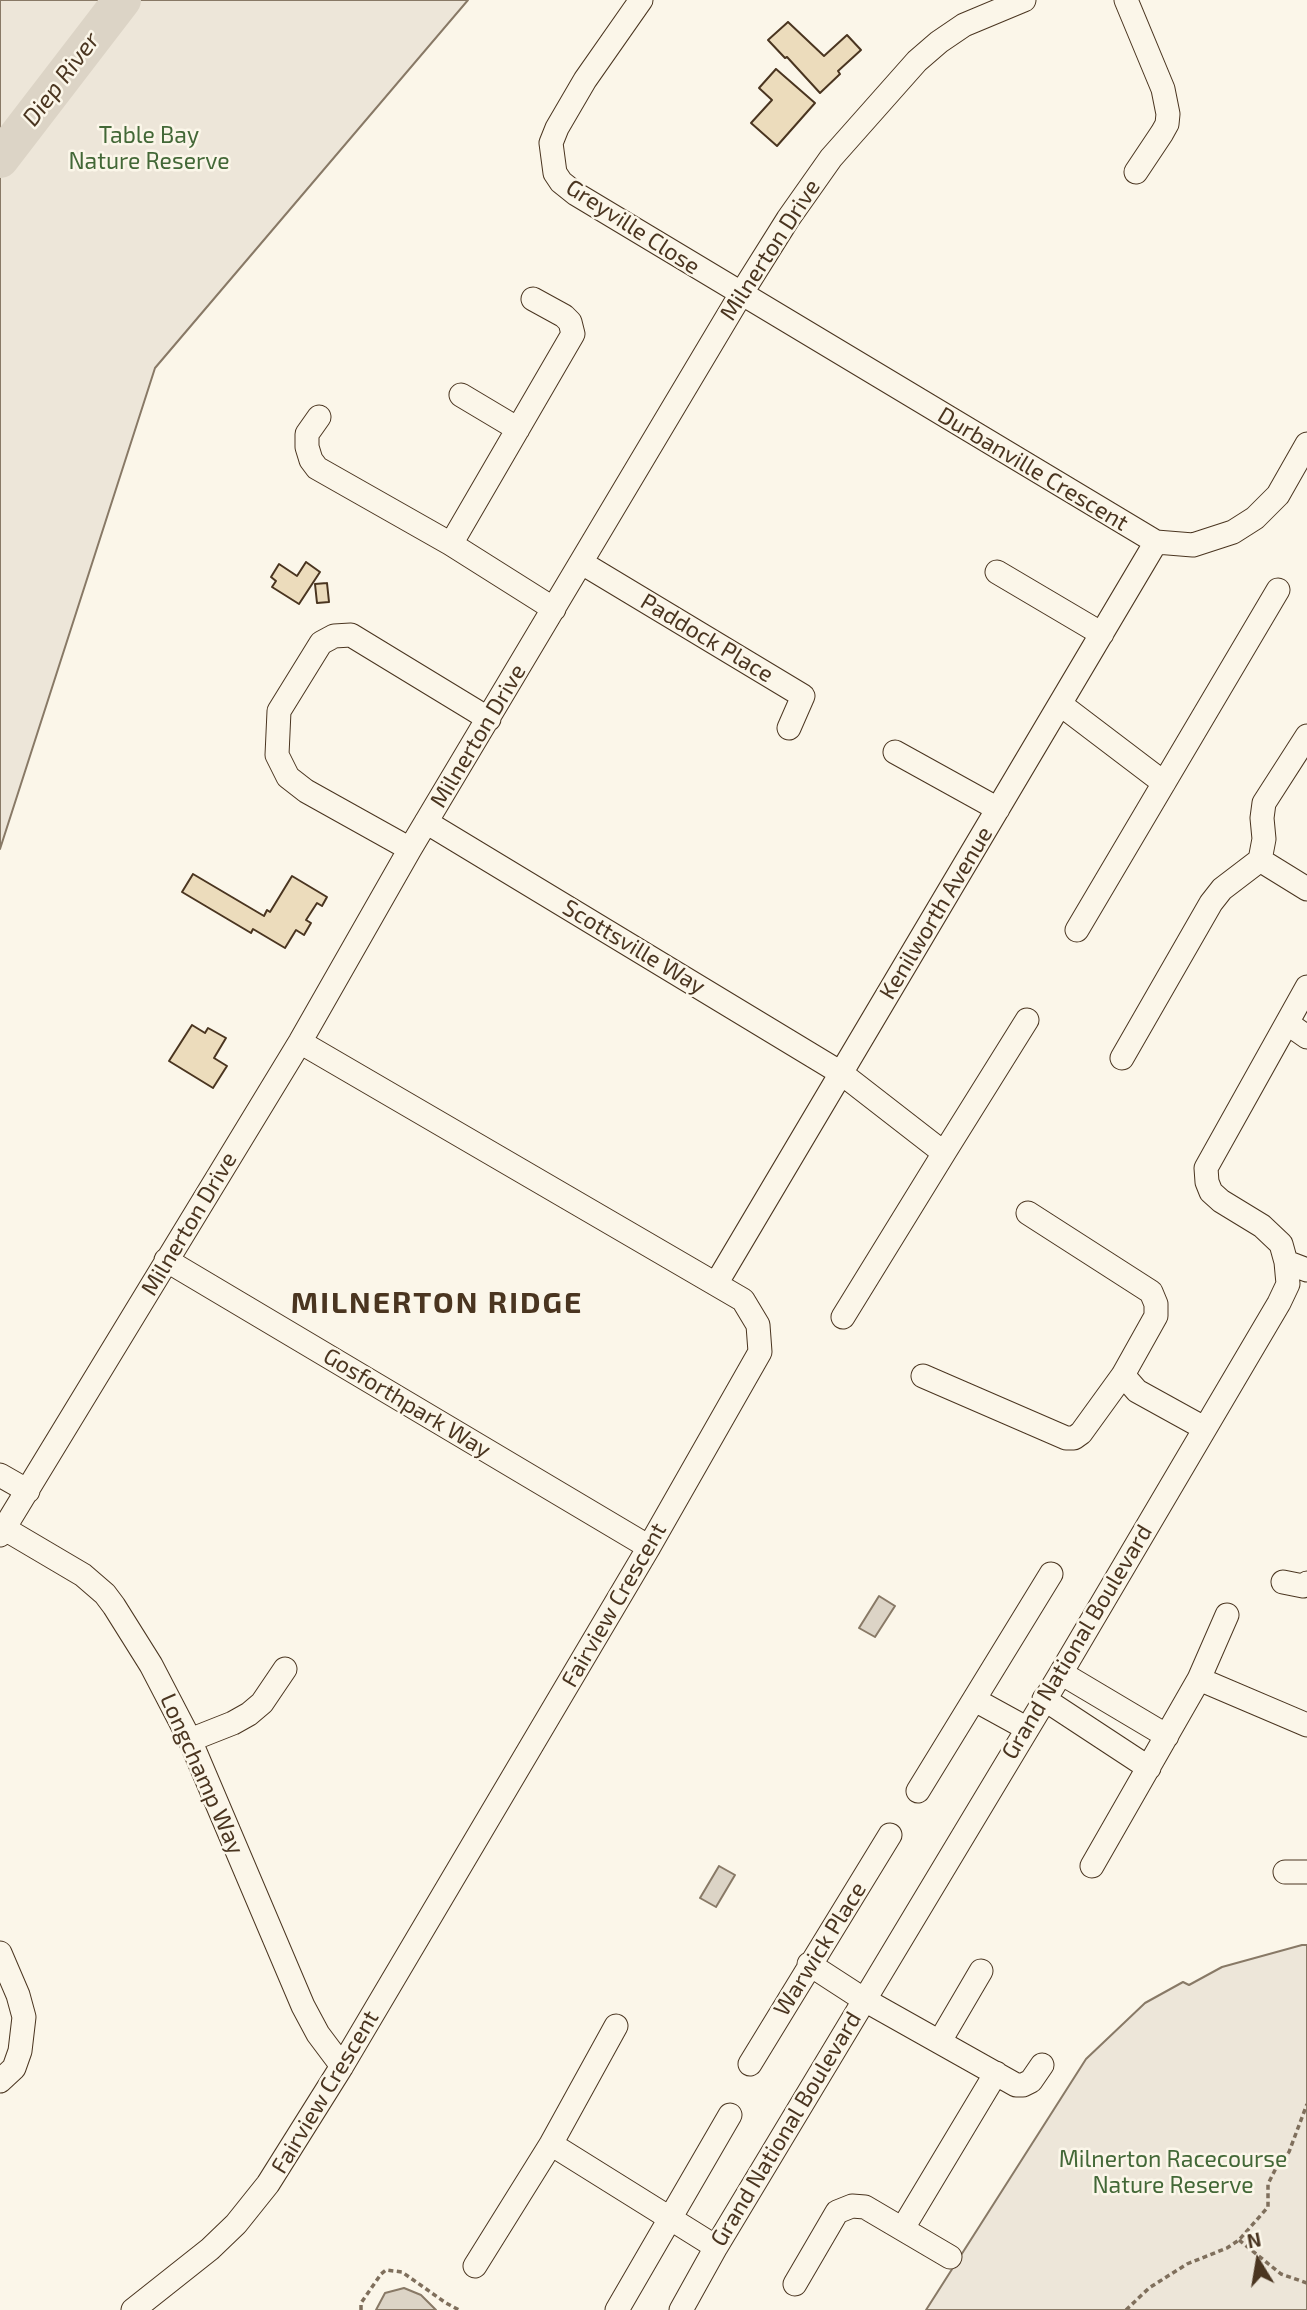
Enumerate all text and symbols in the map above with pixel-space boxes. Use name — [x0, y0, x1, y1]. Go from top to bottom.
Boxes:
water label: Diep River — [16, 27, 106, 131]
park label: Table Bay Nature Reserve — [68, 121, 230, 175]
street label: Greyville Close — [561, 174, 705, 280]
street label: Milnerton Drive — [714, 174, 826, 326]
street label: Durbanville Crescent — [933, 401, 1133, 537]
street label: Paddock Place — [636, 588, 778, 688]
street label: Milnerton Drive — [424, 659, 532, 813]
street label: Kenilworth Avenue — [874, 822, 998, 1004]
street label: Scottsville Way — [558, 894, 710, 1000]
street label: Milnerton Drive — [135, 1147, 243, 1301]
district label: MILNERTON RIDGE — [293, 1285, 581, 1321]
street label: Gosforthpark Way — [318, 1342, 496, 1464]
street label: Fairview Crescent — [556, 1518, 672, 1692]
street label: Grand National Boulevard — [996, 1520, 1158, 1764]
street label: Longchamp Way — [154, 1689, 250, 1859]
street label: Warwick Place — [768, 1877, 872, 2021]
street label: Fairview Crescent — [265, 2005, 385, 2179]
street label: Grand National Boulevard — [705, 2007, 867, 2251]
park label: Milnerton Racecourse Nature Reserve — [1059, 2145, 1287, 2199]
north arrow — [1223, 2226, 1293, 2296]
text: N — [1245, 2227, 1263, 2252]

